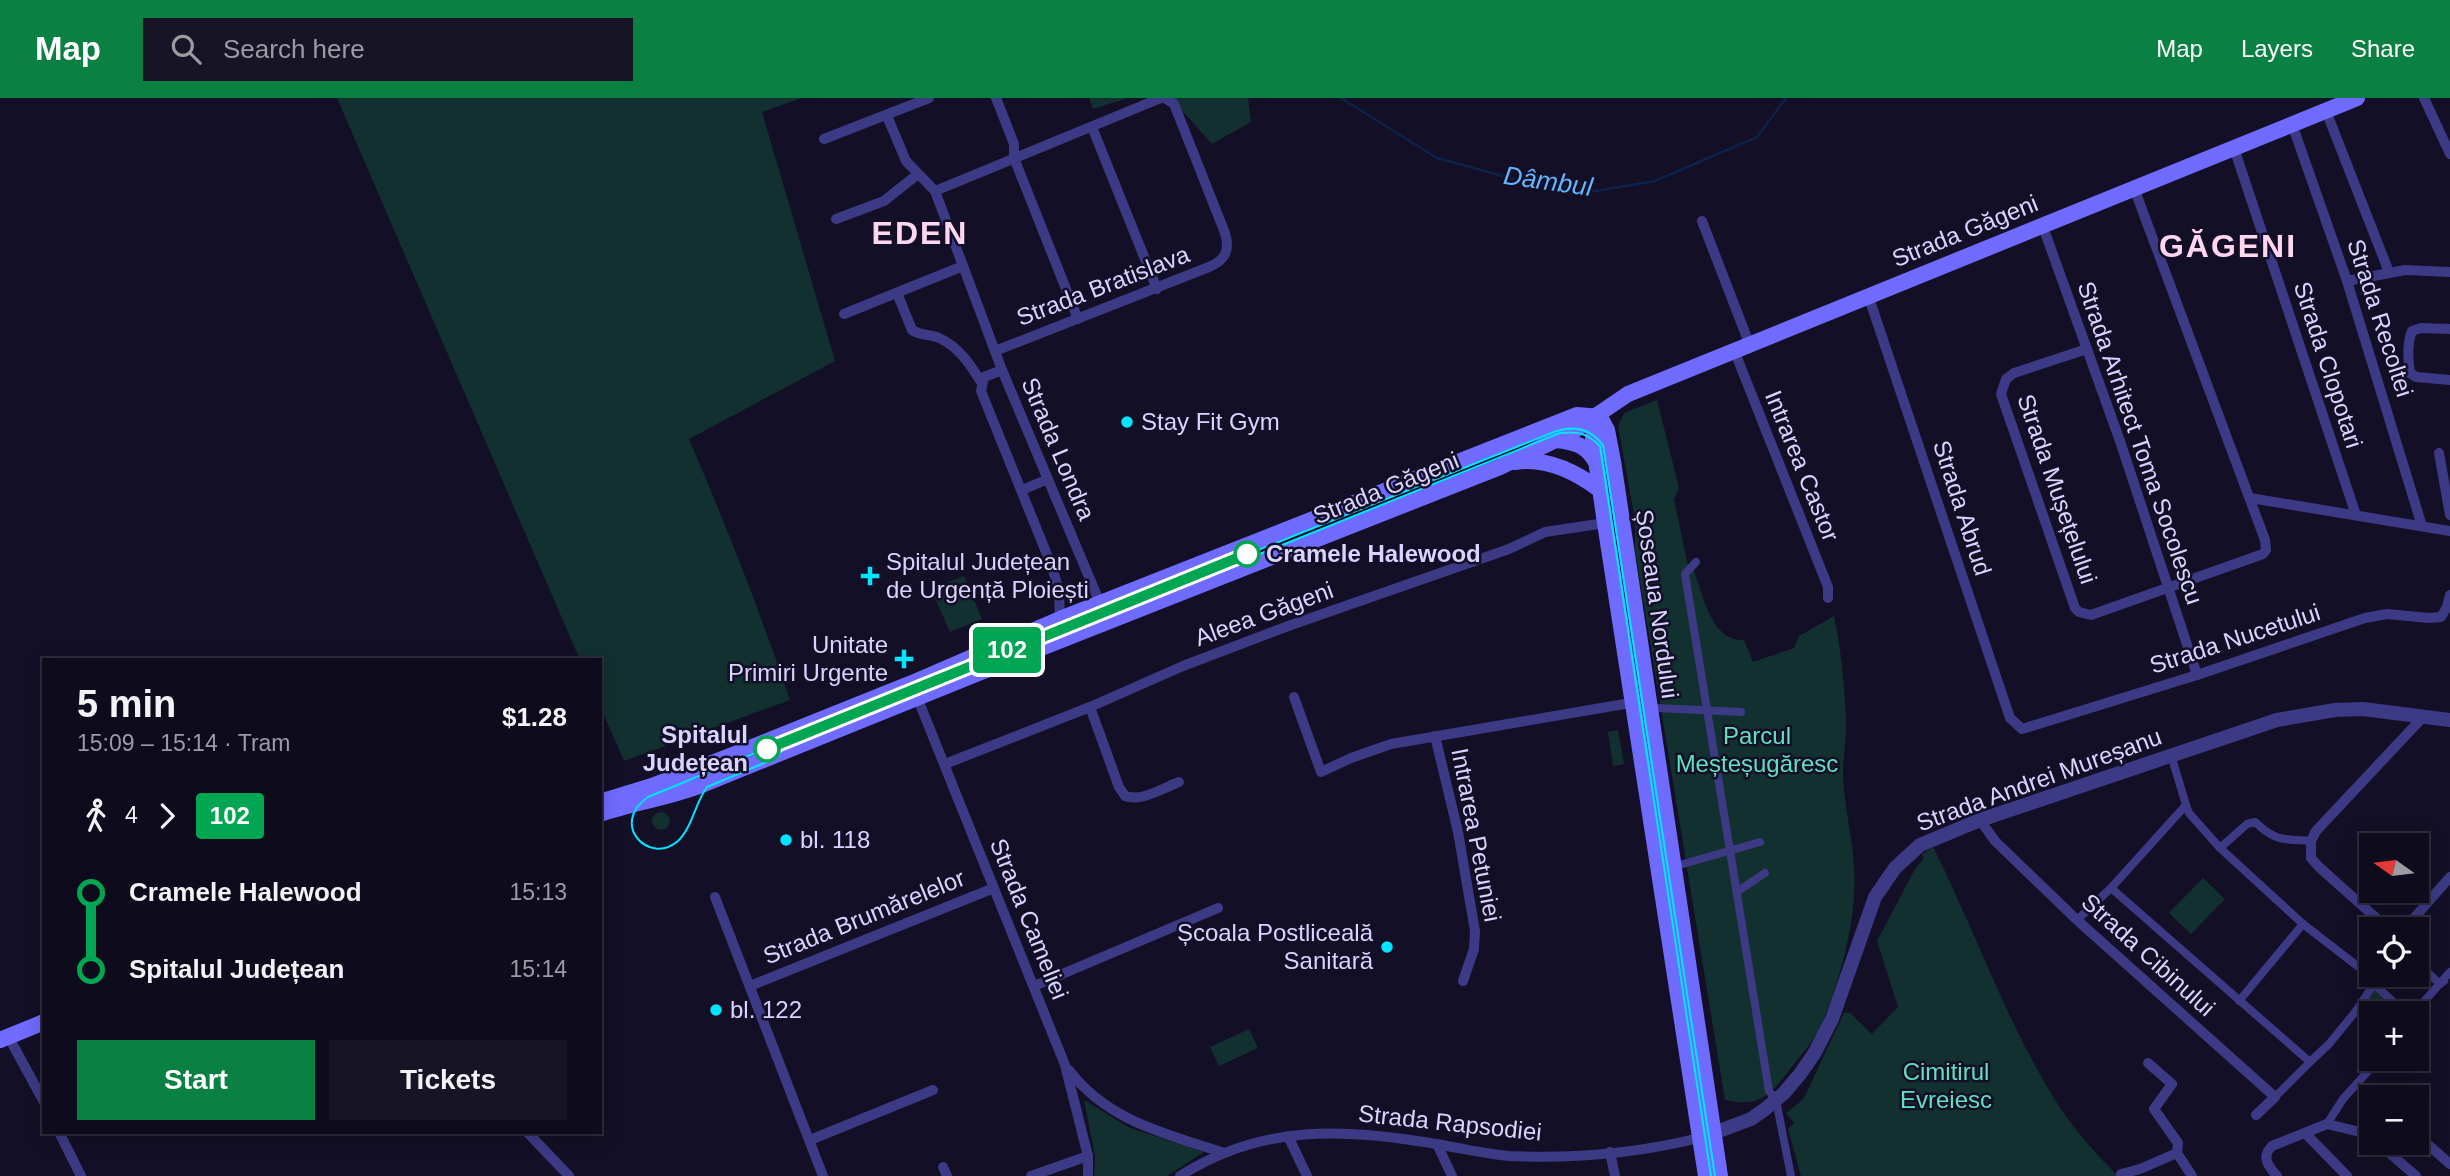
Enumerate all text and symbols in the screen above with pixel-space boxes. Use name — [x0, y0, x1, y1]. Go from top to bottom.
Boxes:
search box — [143, 18, 633, 81]
text: Map — [35, 30, 101, 67]
icon: search — [167, 30, 205, 68]
text: Search here — [223, 34, 365, 64]
text: Map — [2156, 35, 2203, 62]
text: Layers — [2241, 35, 2313, 62]
text: Share — [2351, 35, 2415, 62]
water label: Dâmbul — [1502, 160, 1596, 202]
street label: Strada Găgeni — [1888, 189, 2042, 272]
district label: EDEN — [872, 215, 968, 251]
district label: GĂGENI — [2159, 228, 2297, 264]
street label: Strada Recoltei — [2342, 236, 2419, 400]
street label: Strada Bratislava — [1013, 240, 1194, 331]
street label: Strada Arhitect Toma Socolescu — [2072, 278, 2209, 608]
street label: Strada Clopotari — [2289, 278, 2368, 451]
street label: Strada Londra — [1016, 374, 1101, 525]
street label: Intrarea Castor — [1760, 387, 1845, 545]
street label: Strada Mușețelului — [2012, 390, 2103, 587]
place label: Stay Fit Gym — [1141, 408, 1280, 435]
marker: Stay Fit Gym — [1119, 414, 1135, 430]
street label: Strada Abrud — [1928, 437, 1997, 579]
street label: Strada Găgeni — [1309, 446, 1463, 529]
street label: Șoseaua Nordului — [1631, 508, 1684, 700]
place label: Cramele Halewood — [1266, 540, 1481, 567]
marker: Cramele Halewood — [1234, 541, 1260, 567]
place label: Spitalul Județean de Urgență Ploiești — [886, 548, 1089, 603]
marker: Spitalul Județean de Urgență Ploiești — [860, 566, 880, 586]
street label: Aleea Găgeni — [1191, 576, 1337, 651]
street label: Strada Nucetului — [2146, 598, 2323, 679]
line badge: 102 — [967, 627, 1047, 673]
place label: Unitate Primiri Urgente — [728, 631, 888, 686]
text: 102 — [987, 636, 1027, 663]
marker: Unitate Primiri Urgente — [894, 649, 914, 669]
text: 5 min — [77, 683, 176, 725]
text: $1.28 — [502, 702, 567, 732]
place label: Spitalul Județean — [643, 721, 748, 777]
park label: Parcul Meșteșugăresc — [1676, 722, 1838, 777]
street label: Strada Andrei Mureșanu — [1913, 723, 2165, 836]
text: 15:09 – 15:14 · Tram — [77, 730, 291, 756]
marker: Spitalul Județean — [754, 736, 780, 762]
street label: Intrarea Petuniei — [1446, 746, 1507, 924]
icon: walk — [77, 797, 115, 835]
icon: forward — [148, 797, 186, 835]
text: 4 — [125, 802, 138, 828]
text: 102 — [210, 802, 250, 829]
place label: bl. 118 — [800, 826, 870, 853]
marker: bl. 118 — [778, 832, 794, 848]
north arrow — [2359, 833, 2429, 903]
map controls — [2359, 833, 2429, 1155]
street label: Strada Cameliei — [985, 835, 1074, 1003]
street label: Strada Brumărelelor — [759, 864, 968, 969]
text: Cramele Halewood — [129, 877, 362, 907]
text: 15:13 — [509, 879, 567, 905]
street label: Strada Cibinului — [2076, 888, 2220, 1021]
button: locate — [2359, 917, 2429, 987]
place label: Școala Postliceală Sanitară — [1177, 919, 1374, 974]
marker: Școala Postliceală Sanitară — [1379, 939, 1395, 955]
text: Spitalul Județean — [129, 954, 344, 984]
text: 15:14 — [509, 956, 567, 982]
place label: bl. 122 — [730, 996, 802, 1023]
button: + — [2359, 1001, 2429, 1071]
marker: bl. 122 — [708, 1002, 724, 1018]
button: Start — [77, 1040, 315, 1120]
button: Tickets — [329, 1040, 567, 1120]
park label: Cimitirul Evreiesc — [1900, 1058, 1992, 1113]
button: − — [2359, 1085, 2429, 1155]
street label: Strada Rapsodiei — [1357, 1099, 1543, 1146]

